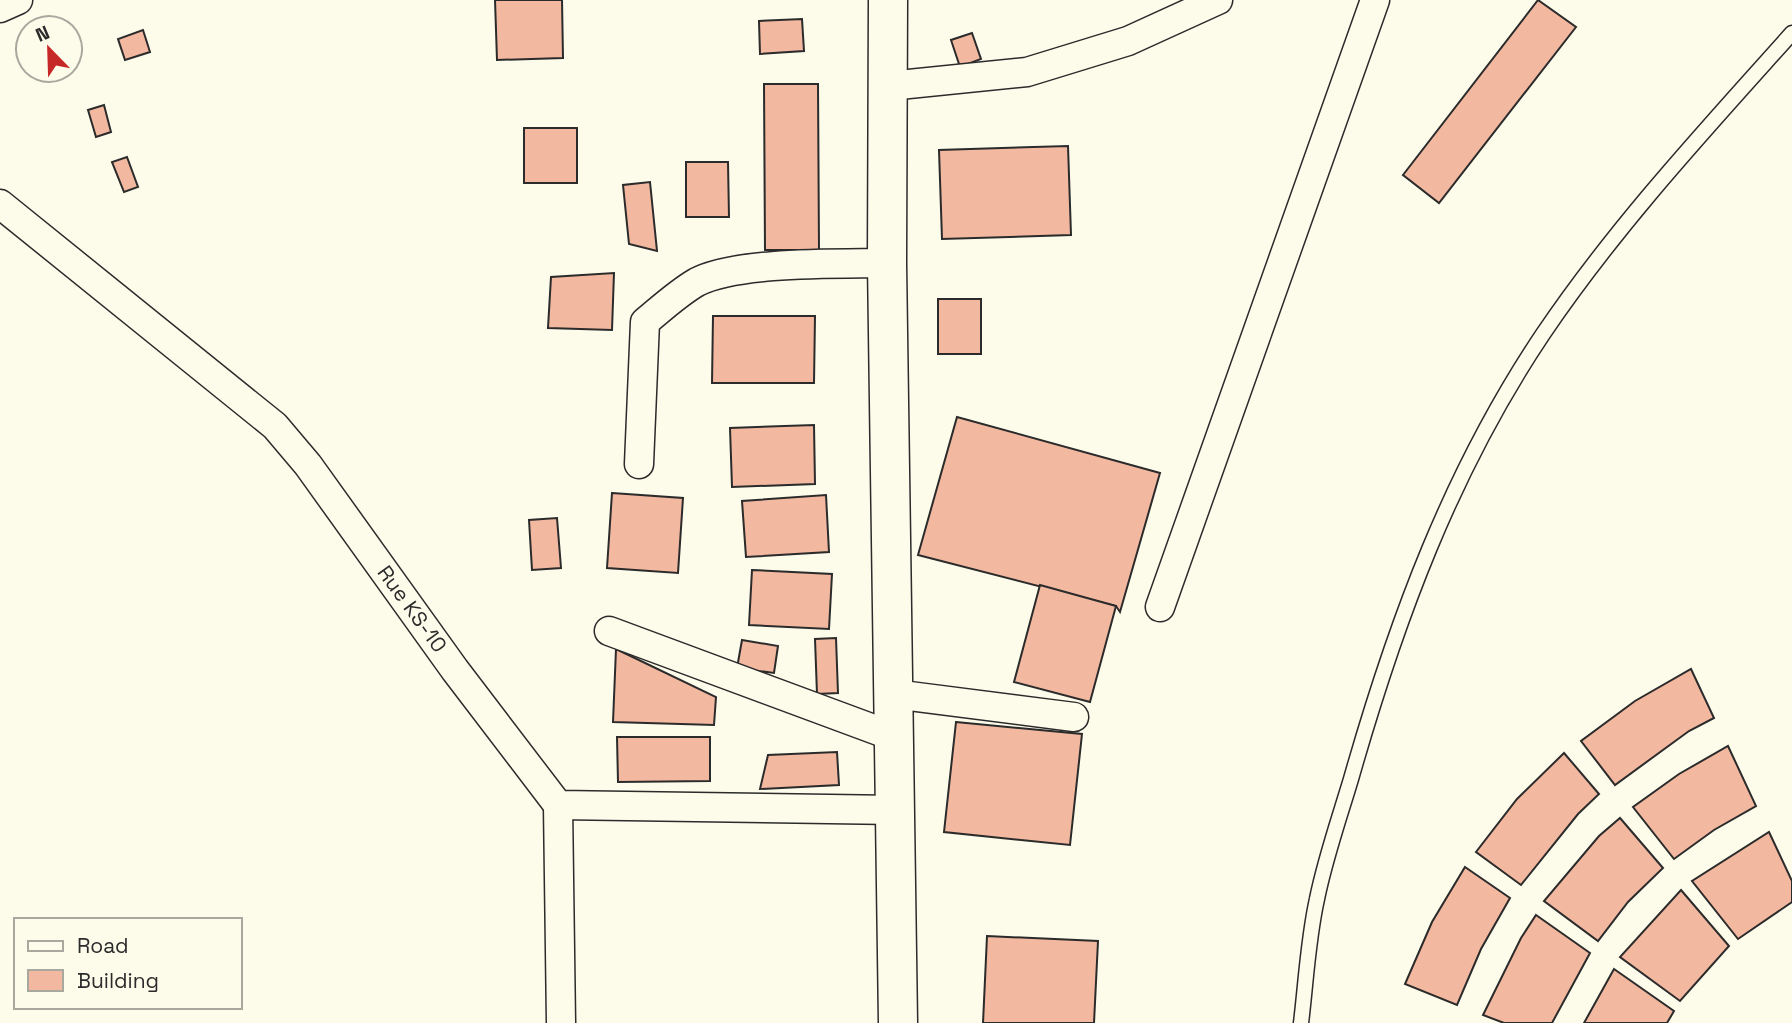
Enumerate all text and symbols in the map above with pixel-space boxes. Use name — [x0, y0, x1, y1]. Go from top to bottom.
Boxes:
north arrow — [14, 14, 84, 84]
text: N — [32, 20, 53, 48]
street label: Rue KS-10 — [372, 560, 453, 658]
legend — [14, 918, 242, 1009]
text: Road — [77, 932, 129, 959]
text: Building — [77, 967, 159, 994]

